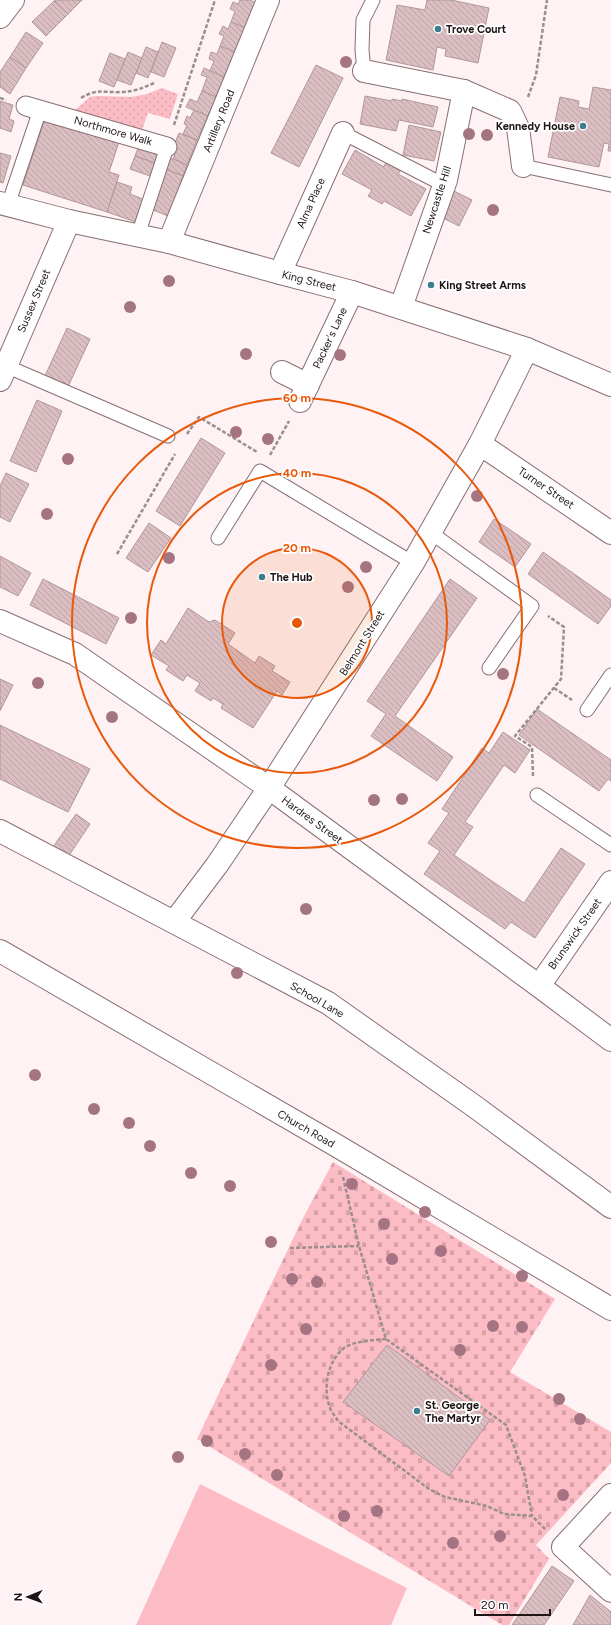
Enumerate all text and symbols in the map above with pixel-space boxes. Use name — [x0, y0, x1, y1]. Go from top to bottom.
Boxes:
place label: Trove Court — [446, 23, 507, 36]
marker: Trove Court — [433, 24, 443, 34]
street label: Artillery Road — [201, 88, 237, 154]
street label: Northmore Walk — [72, 114, 154, 149]
place label: Kennedy House — [496, 120, 575, 133]
marker: Kennedy House — [578, 121, 588, 131]
street label: Newcastle Hill — [420, 164, 454, 236]
street label: Alma Place — [294, 176, 328, 230]
street label: Sussex Street — [15, 267, 53, 335]
street label: King Street — [281, 268, 337, 294]
place label: King Street Arms — [439, 279, 526, 292]
marker: King Street Arms — [426, 280, 436, 290]
street label: Packer's Lane — [310, 305, 350, 371]
text: 60 m — [283, 391, 311, 405]
street label: Turner Street — [516, 464, 576, 512]
text: 40 m — [283, 466, 311, 480]
text: 20 m — [283, 541, 311, 555]
place label: The Hub — [270, 571, 313, 584]
marker: The Hub — [257, 572, 267, 582]
street label: Belmont Street — [337, 608, 387, 678]
centre of rings — [290, 616, 304, 630]
street label: Hardres Street — [279, 793, 345, 847]
street label: Brunswick Street — [546, 896, 604, 972]
street label: School Lane — [288, 979, 346, 1021]
street label: Church Road — [275, 1107, 337, 1151]
place label: St. George The Martyr — [425, 1399, 482, 1425]
marker: St. George The Martyr — [412, 1406, 422, 1416]
north arrow — [8, 1577, 48, 1617]
scale bar — [475, 1591, 550, 1617]
text: N — [12, 1593, 25, 1602]
text: 20 m — [481, 1598, 509, 1612]

